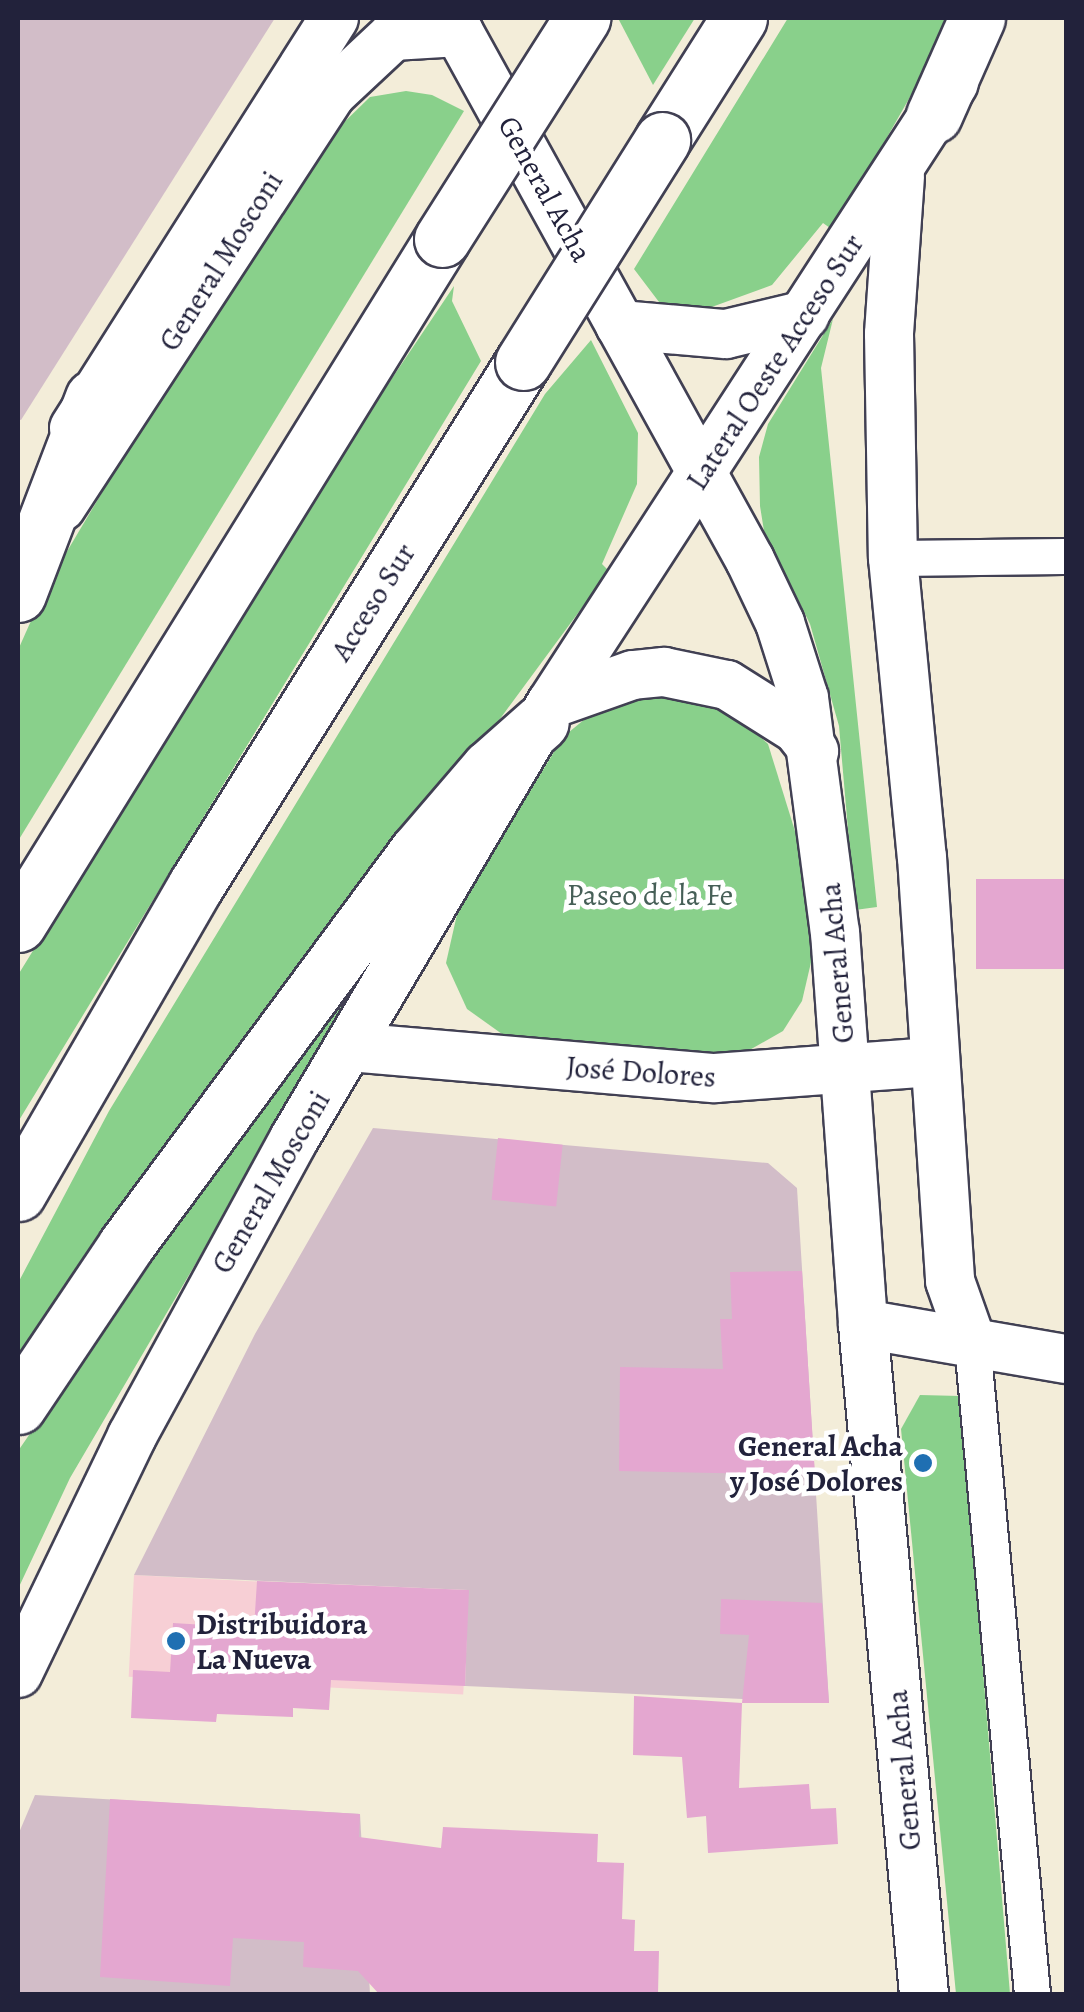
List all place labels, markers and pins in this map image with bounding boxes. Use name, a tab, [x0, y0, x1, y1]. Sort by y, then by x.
place label: General Acha y José Dolores	[730, 1428, 903, 1498]
marker: General Acha y José Dolores	[912, 1452, 934, 1474]
place label: Distribuidora La Nueva	[196, 1606, 367, 1676]
marker: Distribuidora La Nueva	[165, 1630, 187, 1652]

